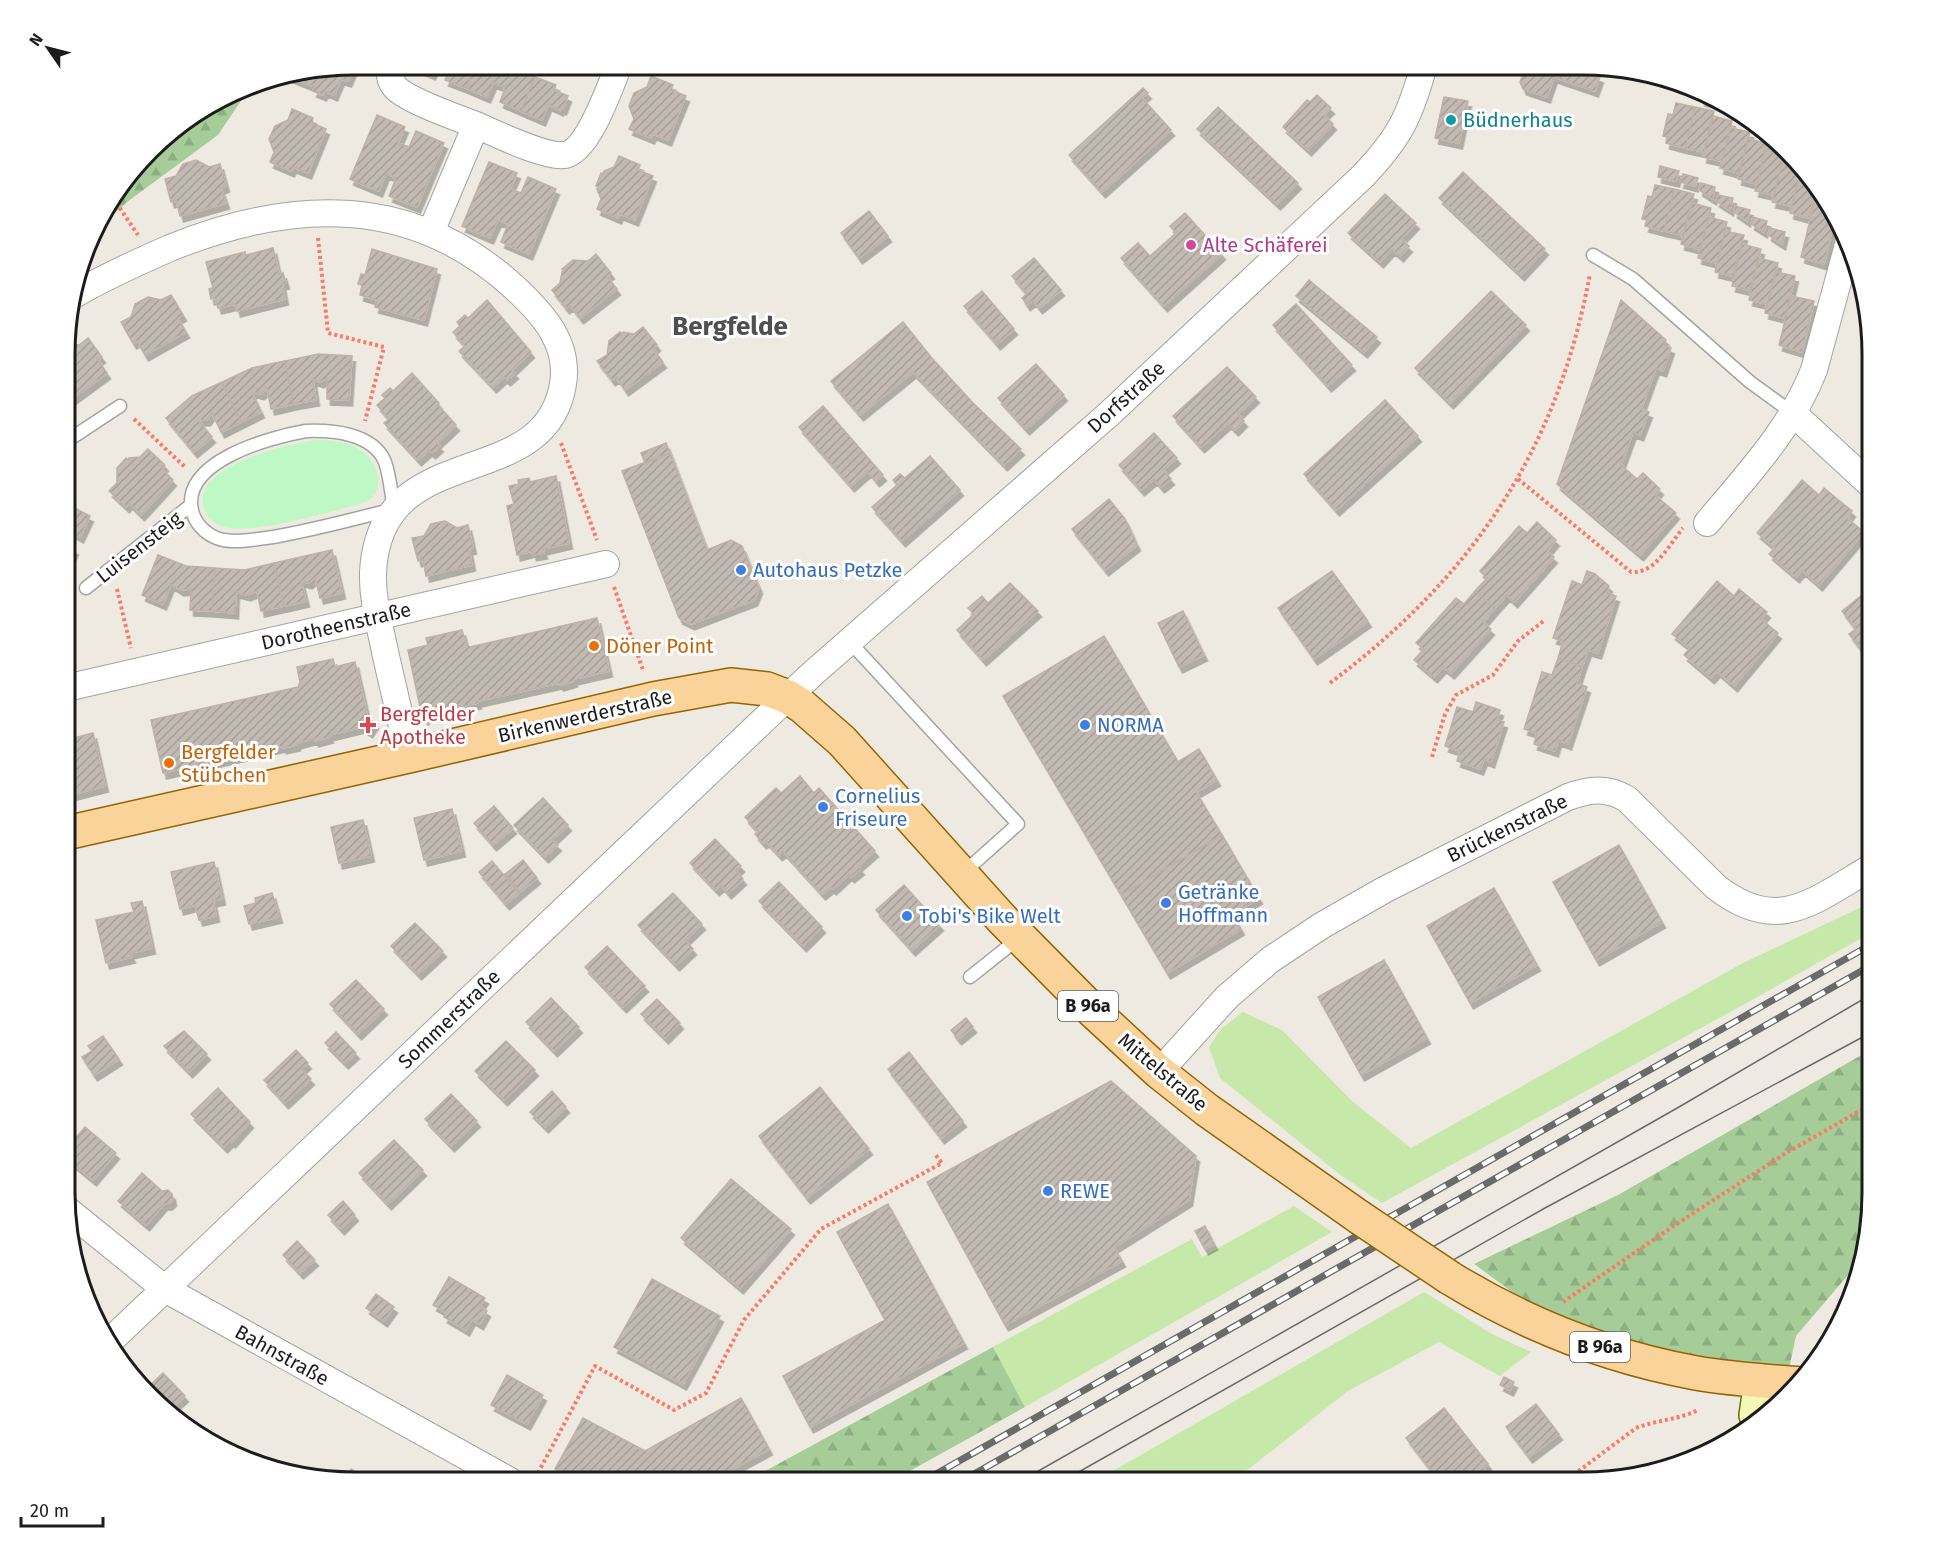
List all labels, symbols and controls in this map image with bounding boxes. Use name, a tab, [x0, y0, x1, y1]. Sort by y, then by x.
north arrow	[18, 18, 78, 78]
text: N	[25, 30, 47, 49]
place label: Büdnerhaus	[1463, 108, 1573, 132]
marker: Büdnerhaus	[1444, 113, 1458, 127]
place label: Alte Schäferei	[1203, 233, 1328, 257]
marker: Alte Schäferei	[1184, 238, 1198, 252]
district label: Bergfelde	[672, 311, 788, 342]
street label: Dorfstraße	[1082, 356, 1170, 438]
street label: Luisensteig	[91, 506, 187, 588]
place label: Autohaus Petzke	[753, 558, 902, 582]
marker: Autohaus Petzke	[734, 563, 748, 577]
street label: Dorotheenstraße	[259, 597, 413, 655]
place label: Döner Point	[606, 634, 714, 658]
marker: Döner Point	[587, 639, 601, 653]
street label: Birkenwerderstraße	[496, 684, 674, 748]
place label: Bergfelder Apotheke	[380, 702, 475, 749]
place label: NORMA	[1097, 713, 1164, 737]
marker: Bergfelder Apotheke	[361, 718, 375, 732]
marker: NORMA	[1078, 718, 1092, 732]
place label: Bergfelder Stübchen	[181, 740, 276, 787]
marker: Bergfelder Stübchen	[162, 756, 176, 770]
place label: Cornelius Friseure	[835, 784, 920, 831]
street label: Brückenstraße	[1443, 789, 1571, 867]
marker: Cornelius Friseure	[816, 800, 830, 814]
place label: Getränke Hoffmann	[1178, 880, 1268, 927]
marker: Getränke Hoffmann	[1159, 896, 1173, 910]
place label: Tobi's Bike Welt	[919, 904, 1061, 928]
marker: Tobi's Bike Welt	[900, 909, 914, 923]
street label: Sommerstraße	[393, 964, 505, 1074]
road number: B 96a	[1058, 991, 1118, 1021]
street label: Mittelstraße	[1113, 1028, 1213, 1116]
place label: REWE	[1060, 1179, 1110, 1203]
marker: REWE	[1041, 1184, 1055, 1198]
street label: Bahnstraße	[231, 1319, 333, 1391]
road number: B 96a	[1570, 1332, 1630, 1362]
scale bar	[21, 1490, 104, 1528]
text: 20 m	[30, 1500, 69, 1522]

